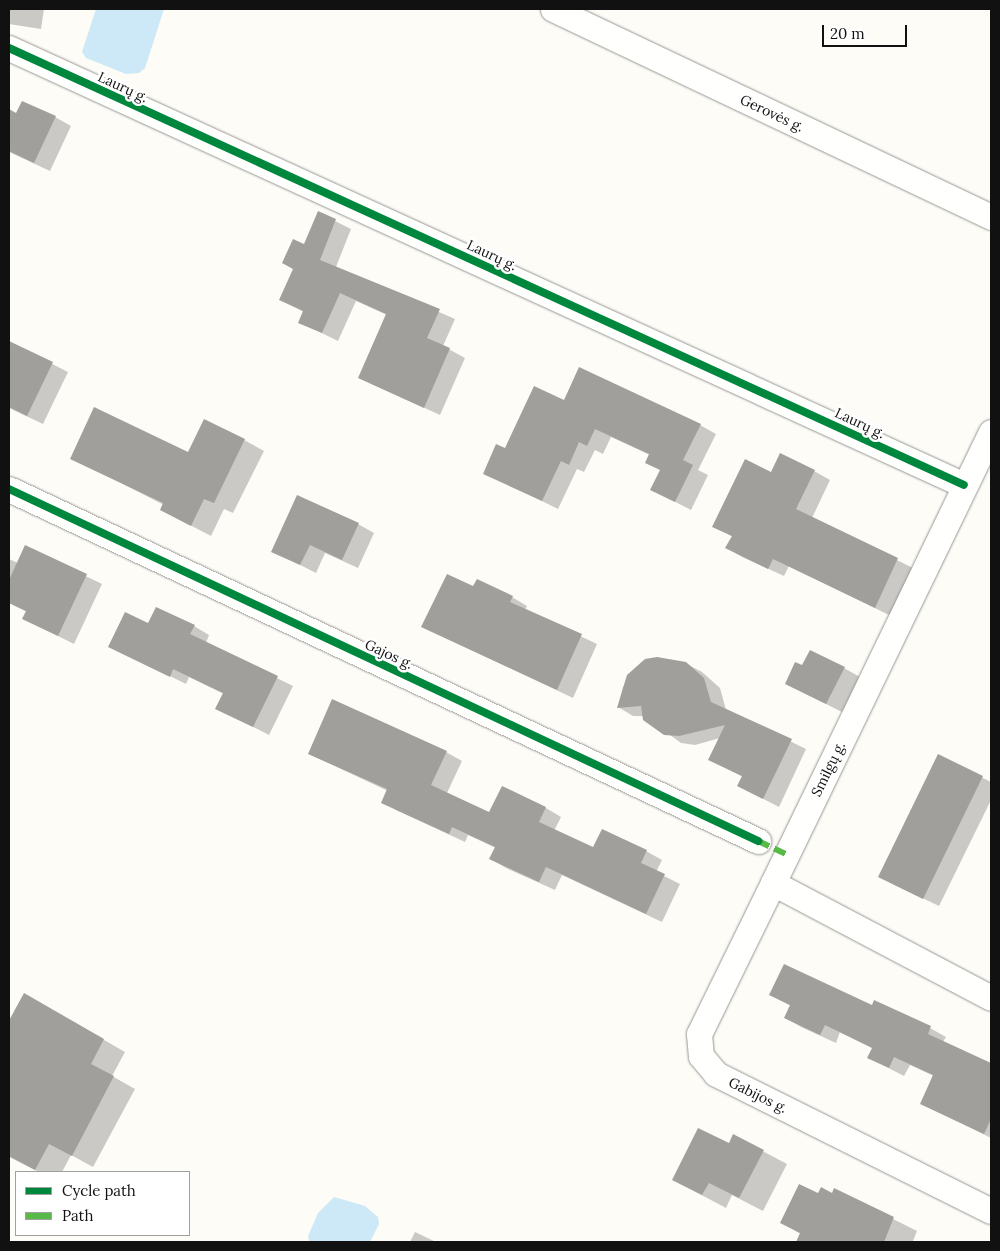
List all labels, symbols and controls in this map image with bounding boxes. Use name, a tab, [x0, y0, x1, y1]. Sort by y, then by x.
scale bar	[825, 15, 910, 47]
text: 20 m	[830, 24, 865, 43]
street label: Laurų g.	[95, 68, 151, 106]
street label: Gerovės g.	[738, 91, 806, 135]
street label: Laurų g.	[464, 236, 520, 274]
street label: Laurų g.	[832, 404, 888, 442]
street label: Gajos g.	[362, 636, 416, 672]
street label: Smilgų g.	[808, 739, 848, 799]
street label: Gabijos g.	[726, 1074, 790, 1116]
legend	[15, 1171, 190, 1236]
text: Cycle path	[62, 1181, 136, 1200]
text: Path	[62, 1206, 93, 1225]

